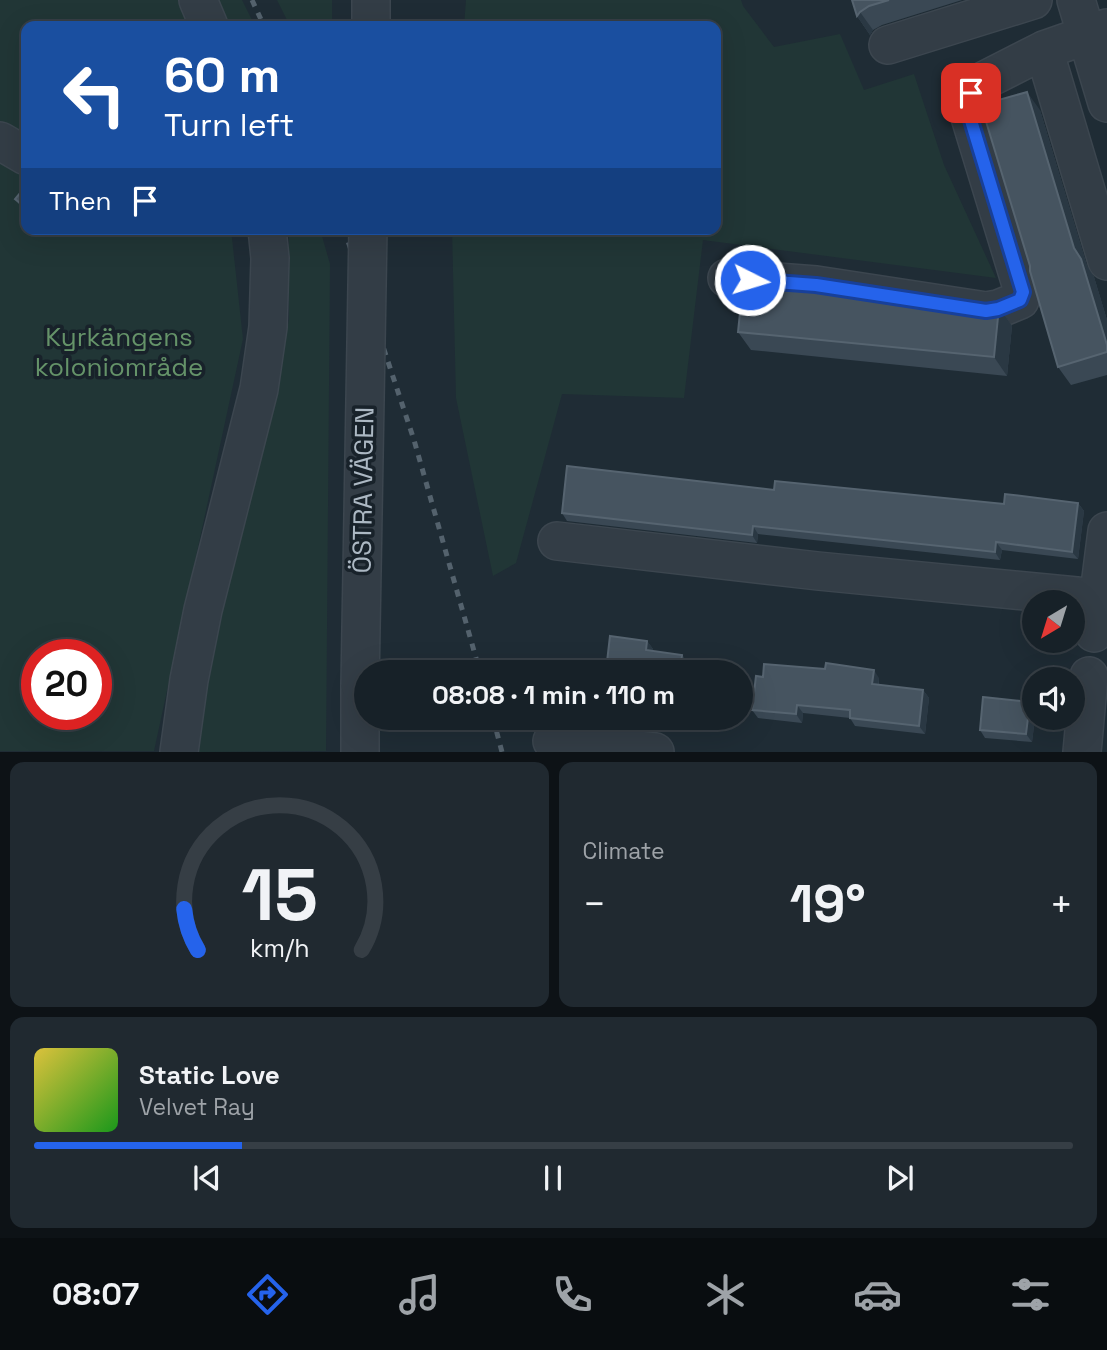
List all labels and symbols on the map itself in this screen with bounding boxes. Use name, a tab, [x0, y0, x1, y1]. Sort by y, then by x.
pin	[941, 63, 1001, 123]
position arrow	[713, 243, 787, 317]
park label: Kyrkängens koloniområde	[35, 320, 203, 384]
street label: ÖSTRA VÄGEN	[345, 406, 381, 574]
north arrow	[1022, 590, 1085, 653]
speed limit sign: 20	[21, 639, 112, 730]

